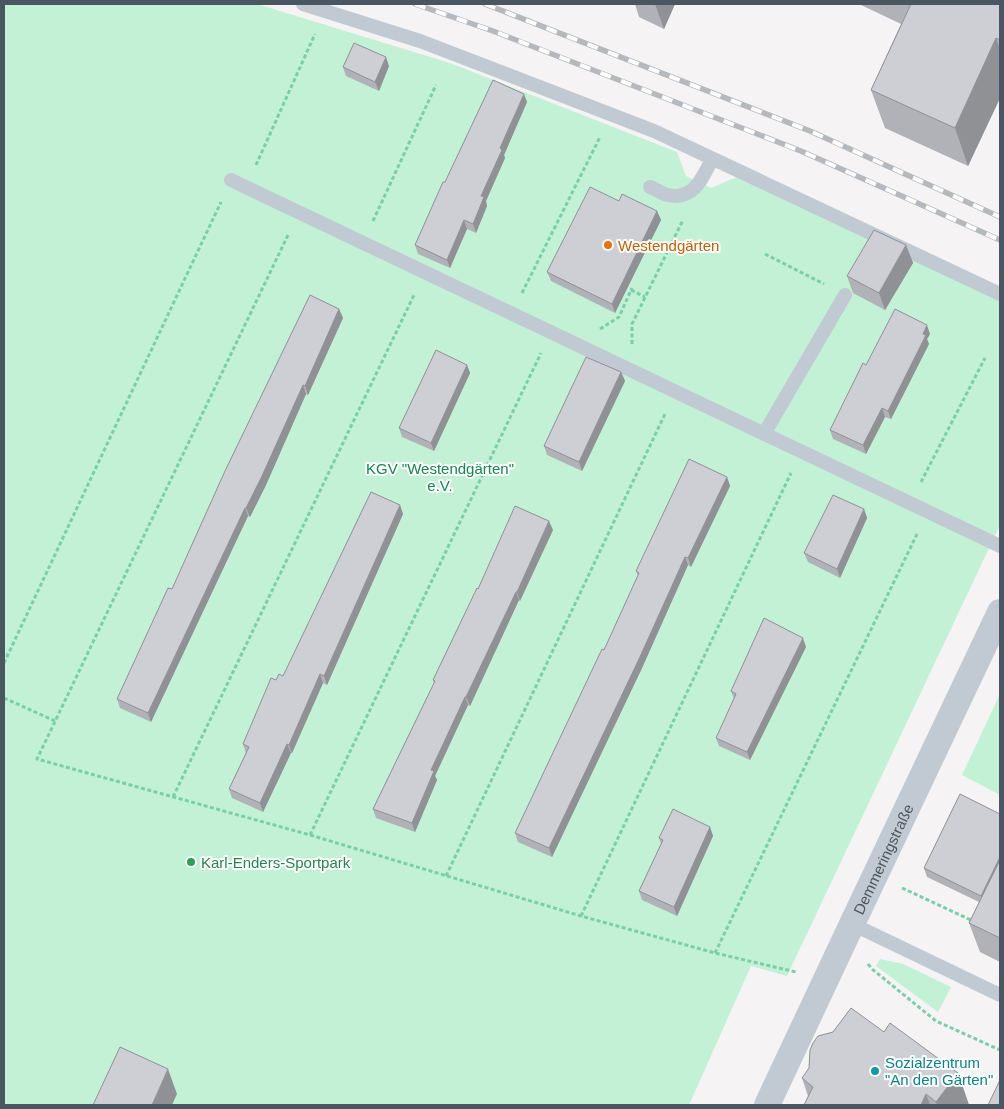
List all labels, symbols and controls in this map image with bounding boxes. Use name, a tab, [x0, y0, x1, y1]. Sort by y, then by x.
place label: Westendgärten	[618, 237, 719, 254]
marker: Westendgärten	[602, 239, 614, 251]
park label: KGV "Westendgärten" e.V.	[366, 460, 514, 494]
street label: Demmeringstraße	[849, 801, 916, 917]
place label: Karl-Enders-Sportpark	[201, 854, 351, 871]
marker: Karl-Enders-Sportpark	[185, 856, 197, 868]
place label: Sozialzentrum "An den Gärten"	[885, 1054, 993, 1088]
marker: Sozialzentrum "An den Gärten"	[869, 1065, 881, 1077]

